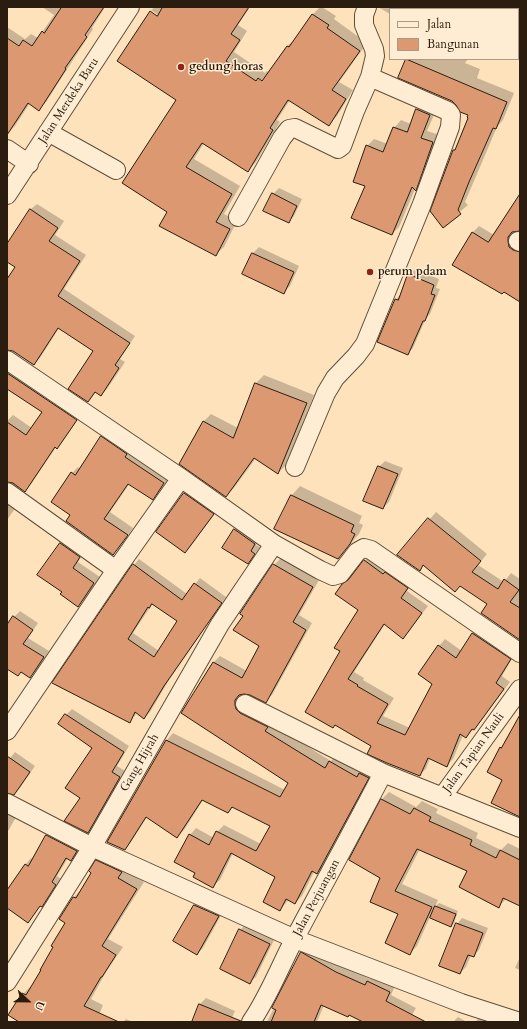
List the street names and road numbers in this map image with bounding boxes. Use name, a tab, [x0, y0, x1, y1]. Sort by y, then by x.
street label: Jalan Merdeka Baru	[36, 55, 102, 147]
street label: Jalan Tapian Nauli	[440, 710, 508, 796]
street label: Gang Hijrah	[118, 732, 162, 794]
street label: Jalan Perjuangan	[291, 857, 343, 939]

